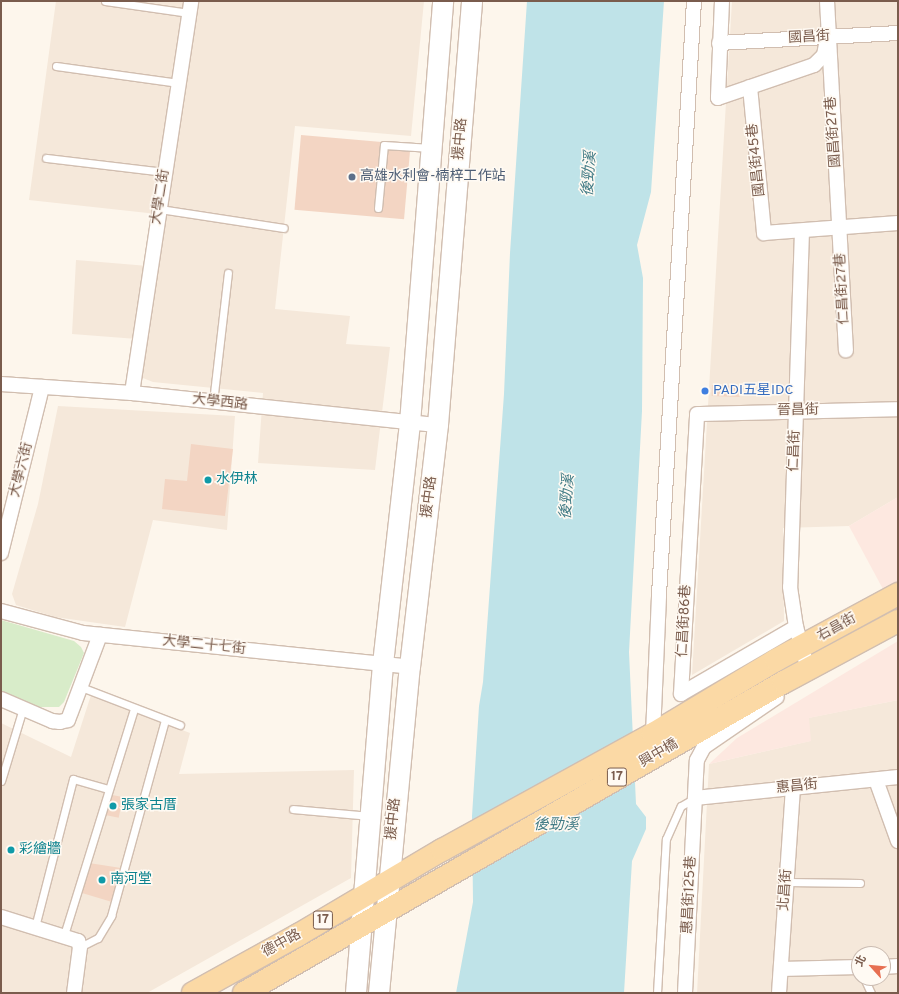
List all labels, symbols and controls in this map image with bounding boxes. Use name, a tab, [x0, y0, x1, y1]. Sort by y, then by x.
street label: 國昌街	[788, 29, 830, 47]
street label: 國昌街27巷	[823, 96, 845, 168]
street label: 援中路	[451, 117, 471, 161]
street label: 國昌街45巷	[745, 123, 769, 197]
water label: 後勁溪	[579, 151, 601, 197]
street label: 大學二街	[148, 168, 174, 226]
place label: 高雄水利會-楠梓工作站	[360, 169, 506, 185]
marker: 高雄水利會-楠梓工作站	[347, 172, 357, 182]
street label: 仁昌街27巷	[833, 253, 853, 325]
place label: PADI五星IDC	[713, 383, 794, 399]
marker: PADI五星IDC	[700, 386, 710, 396]
street label: 大學西路	[191, 392, 249, 414]
street label: 晉昌街	[777, 402, 819, 420]
street label: 仁昌街	[786, 430, 804, 472]
street label: 大學六街	[7, 441, 37, 499]
place label: 水伊林	[216, 472, 258, 488]
water label: 後勁溪	[557, 474, 579, 520]
marker: 水伊林	[203, 475, 213, 485]
street label: 援中路	[419, 475, 441, 519]
street label: 仁昌街86巷	[675, 584, 695, 658]
street label: 右昌街	[815, 610, 859, 646]
street label: 大學二十七街	[161, 633, 247, 659]
street label: 興中橋	[637, 736, 681, 772]
road number: 17	[606, 766, 628, 788]
street label: 惠昌街	[775, 776, 819, 798]
street label: 援中路	[383, 797, 405, 841]
place label: 張家古厝	[121, 798, 177, 814]
marker: 張家古厝	[108, 801, 118, 811]
water label: 後勁溪	[534, 817, 578, 835]
place label: 彩繪牆	[19, 842, 61, 858]
marker: 彩繪牆	[6, 845, 16, 855]
street label: 惠昌街125巷	[680, 855, 700, 935]
street label: 北昌街	[776, 868, 796, 912]
place label: 南河堂	[110, 872, 152, 888]
marker: 南河堂	[97, 875, 107, 885]
road number: 17	[312, 909, 334, 931]
street label: 德中路	[260, 926, 304, 962]
north arrow	[851, 946, 891, 986]
text: 北	[852, 953, 870, 969]

